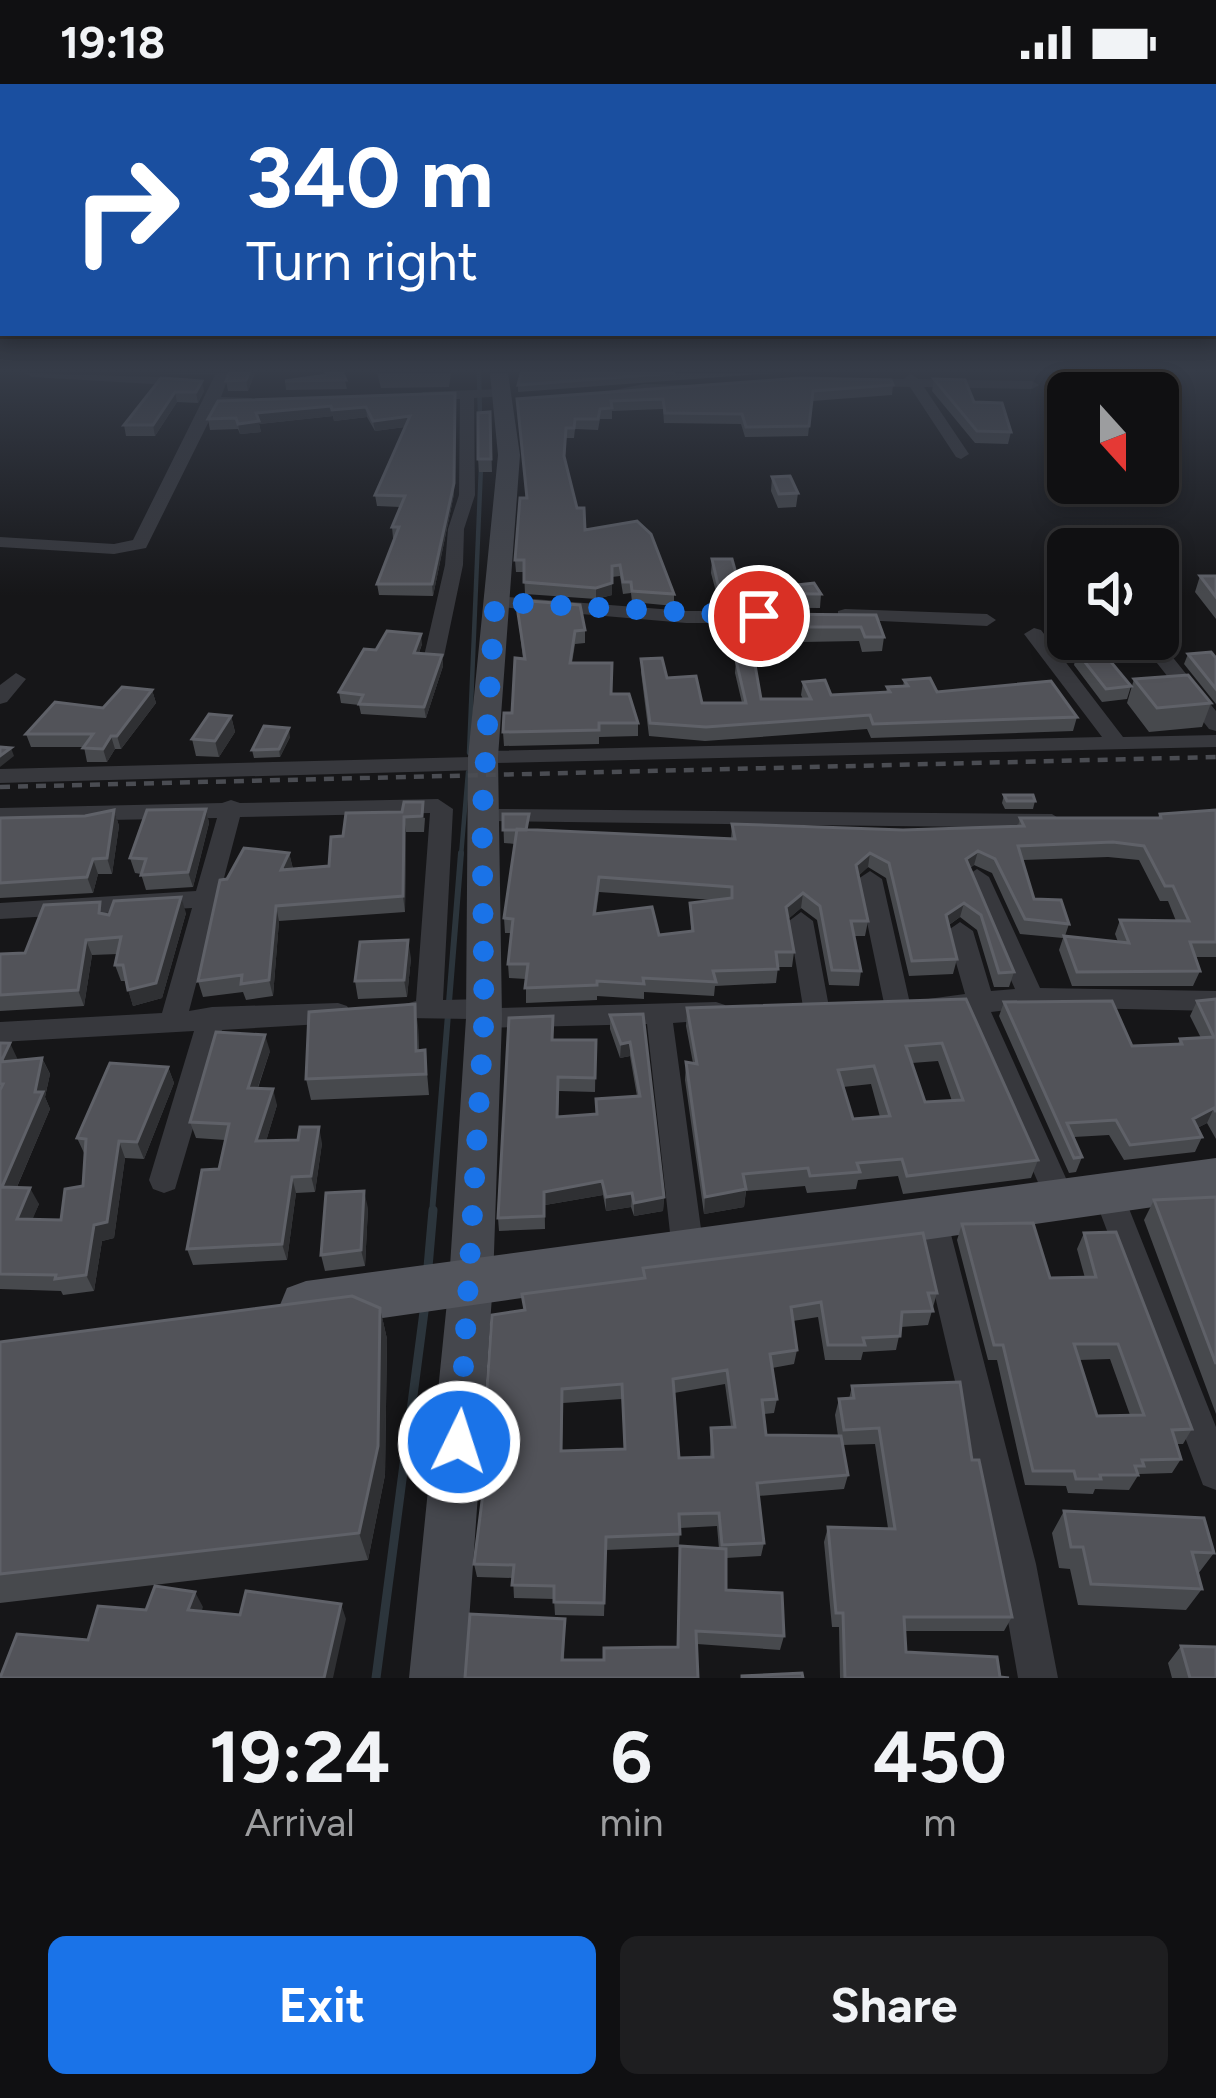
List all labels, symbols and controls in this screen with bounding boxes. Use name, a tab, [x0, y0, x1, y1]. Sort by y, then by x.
text: 19:18	[60, 15, 165, 69]
text: 340 m	[246, 127, 494, 228]
icon: right	[48, 132, 204, 288]
text: Turn right	[246, 229, 478, 294]
north arrow	[1047, 372, 1179, 504]
map controls	[1047, 372, 1179, 660]
button: sound	[1047, 528, 1179, 660]
pin	[708, 565, 810, 667]
icon: arrive	[726, 583, 792, 649]
position arrow	[396, 1379, 522, 1505]
text: 19:24	[209, 1714, 390, 1800]
text: 6	[611, 1714, 652, 1800]
text: 450	[873, 1714, 1007, 1800]
text: Arrival	[245, 1799, 355, 1846]
text: min	[600, 1799, 664, 1846]
text: m	[923, 1799, 956, 1846]
button: Exit	[48, 1936, 596, 2074]
button: Share	[620, 1936, 1168, 2074]

